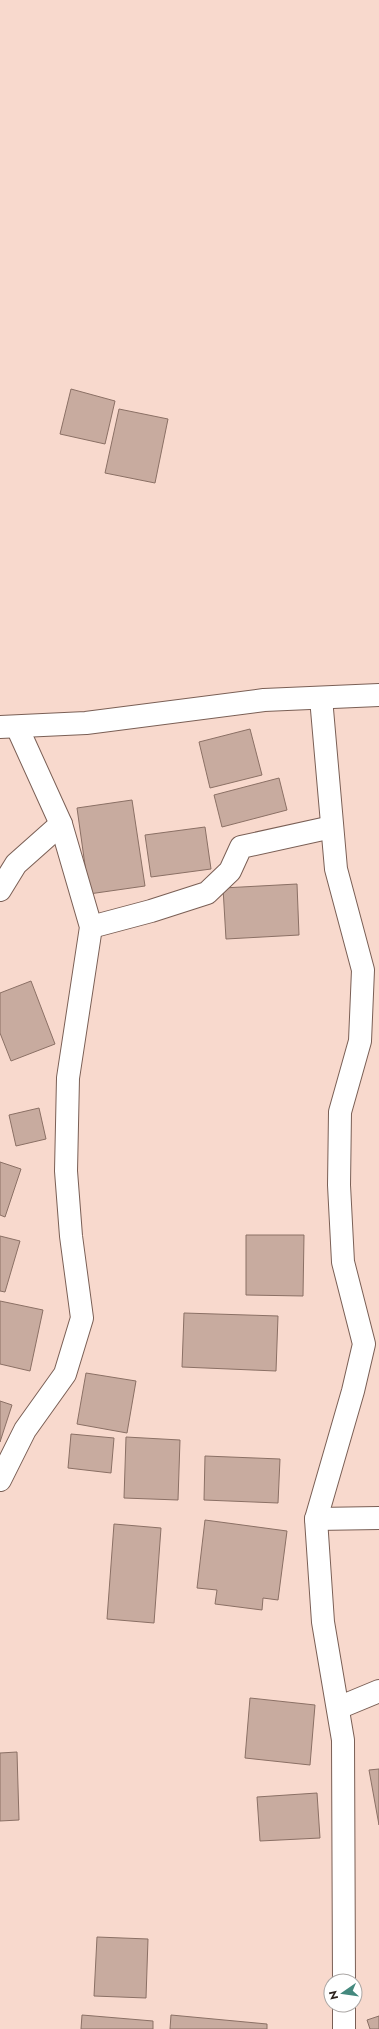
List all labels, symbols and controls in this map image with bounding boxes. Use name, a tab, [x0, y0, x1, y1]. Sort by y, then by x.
north arrow	[323, 1973, 363, 2013]
text: N	[324, 1989, 342, 2001]

